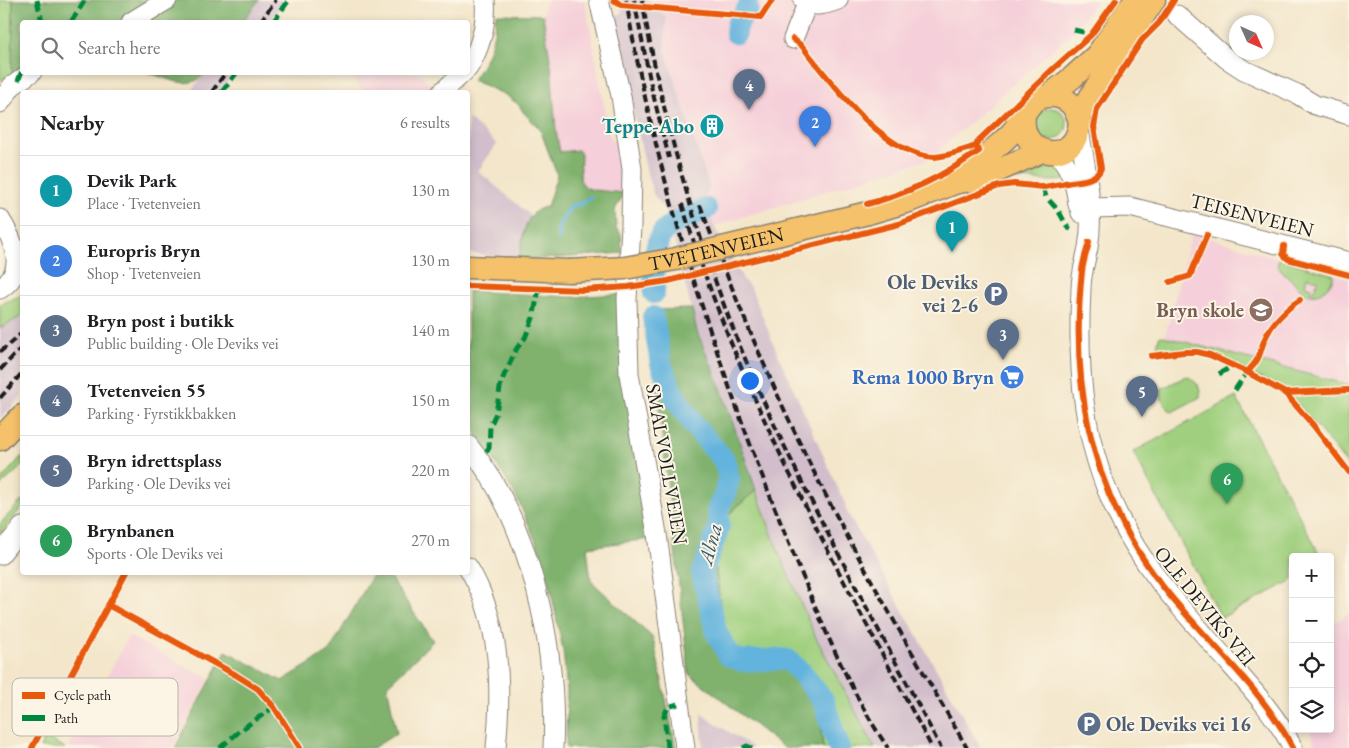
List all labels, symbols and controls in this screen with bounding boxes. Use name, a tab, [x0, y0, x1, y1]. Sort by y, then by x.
north arrow	[1229, 15, 1274, 60]
search box	[20, 20, 470, 75]
icon: search	[38, 34, 66, 62]
text: Search here	[78, 35, 160, 60]
pin: 4	[733, 69, 765, 110]
pin: 2	[799, 106, 831, 147]
text: Nearby	[40, 109, 104, 136]
text: 6 results	[400, 112, 450, 133]
place label: Teppe-Abo	[602, 113, 694, 139]
building icon: Teppe-Abo	[699, 113, 725, 139]
text: Devik Park	[87, 168, 177, 193]
text: 1	[52, 180, 60, 201]
text: 130 m	[411, 180, 450, 201]
street label: TEISENVEIEN	[1187, 187, 1317, 243]
text: Place · Tvetenveien	[87, 193, 201, 214]
pin: 1	[936, 211, 968, 252]
street label: TVETENVEIEN	[646, 221, 786, 277]
text: Europris Bryn	[87, 238, 201, 263]
text: 2	[52, 250, 60, 271]
text: 130 m	[411, 250, 450, 271]
text: Shop · Tvetenveien	[87, 263, 201, 284]
place label: Ole Deviks vei 2-6	[887, 269, 978, 318]
parking icon: Ole Deviks vei 2-6	[983, 281, 1009, 307]
place label: Bryn skole	[1156, 297, 1244, 323]
school or university icon: Bryn skole	[1248, 297, 1274, 323]
text: Bryn post i butikk	[87, 308, 234, 333]
pin: 3	[987, 319, 1019, 360]
text: 3	[52, 320, 60, 341]
text: 140 m	[411, 320, 450, 341]
text: Public building · Ole Deviks vei	[87, 333, 279, 354]
place label: Rema 1000 Bryn	[852, 364, 994, 390]
supermarket icon: Rema 1000 Bryn	[999, 364, 1025, 390]
your location	[737, 368, 763, 394]
pin: 5	[1126, 376, 1158, 417]
text: Tvetenveien 55	[87, 378, 206, 403]
street label: SMALVOLLVEIEN	[640, 382, 694, 547]
text: 4	[52, 390, 60, 411]
text: 150 m	[411, 390, 450, 411]
text: Parking · Fyrstikkbakken	[87, 403, 236, 424]
text: Bryn idrettsplass	[87, 448, 222, 473]
text: 5	[52, 460, 60, 481]
text: 220 m	[411, 460, 450, 481]
pin: 6	[1211, 463, 1243, 504]
text: Parking · Ole Deviks vei	[87, 473, 231, 494]
text: Brynbanen	[87, 518, 174, 543]
water label: Alna	[691, 520, 728, 569]
text: 6	[52, 530, 60, 551]
text: 270 m	[411, 530, 450, 551]
street label: OLE DEVIKS VEI	[1149, 541, 1262, 672]
text: Sports · Ole Deviks vei	[87, 543, 223, 564]
map controls	[1289, 553, 1334, 733]
button: +	[1289, 553, 1334, 598]
button: −	[1289, 598, 1334, 643]
button: locate	[1289, 643, 1334, 688]
legend	[12, 678, 178, 736]
text: Cycle path	[54, 686, 111, 704]
button: layers	[1289, 688, 1334, 733]
text: Path	[54, 709, 78, 727]
parking icon: Ole Deviks vei 16	[1076, 711, 1102, 737]
place label: Ole Deviks vei 16	[1106, 711, 1251, 737]

